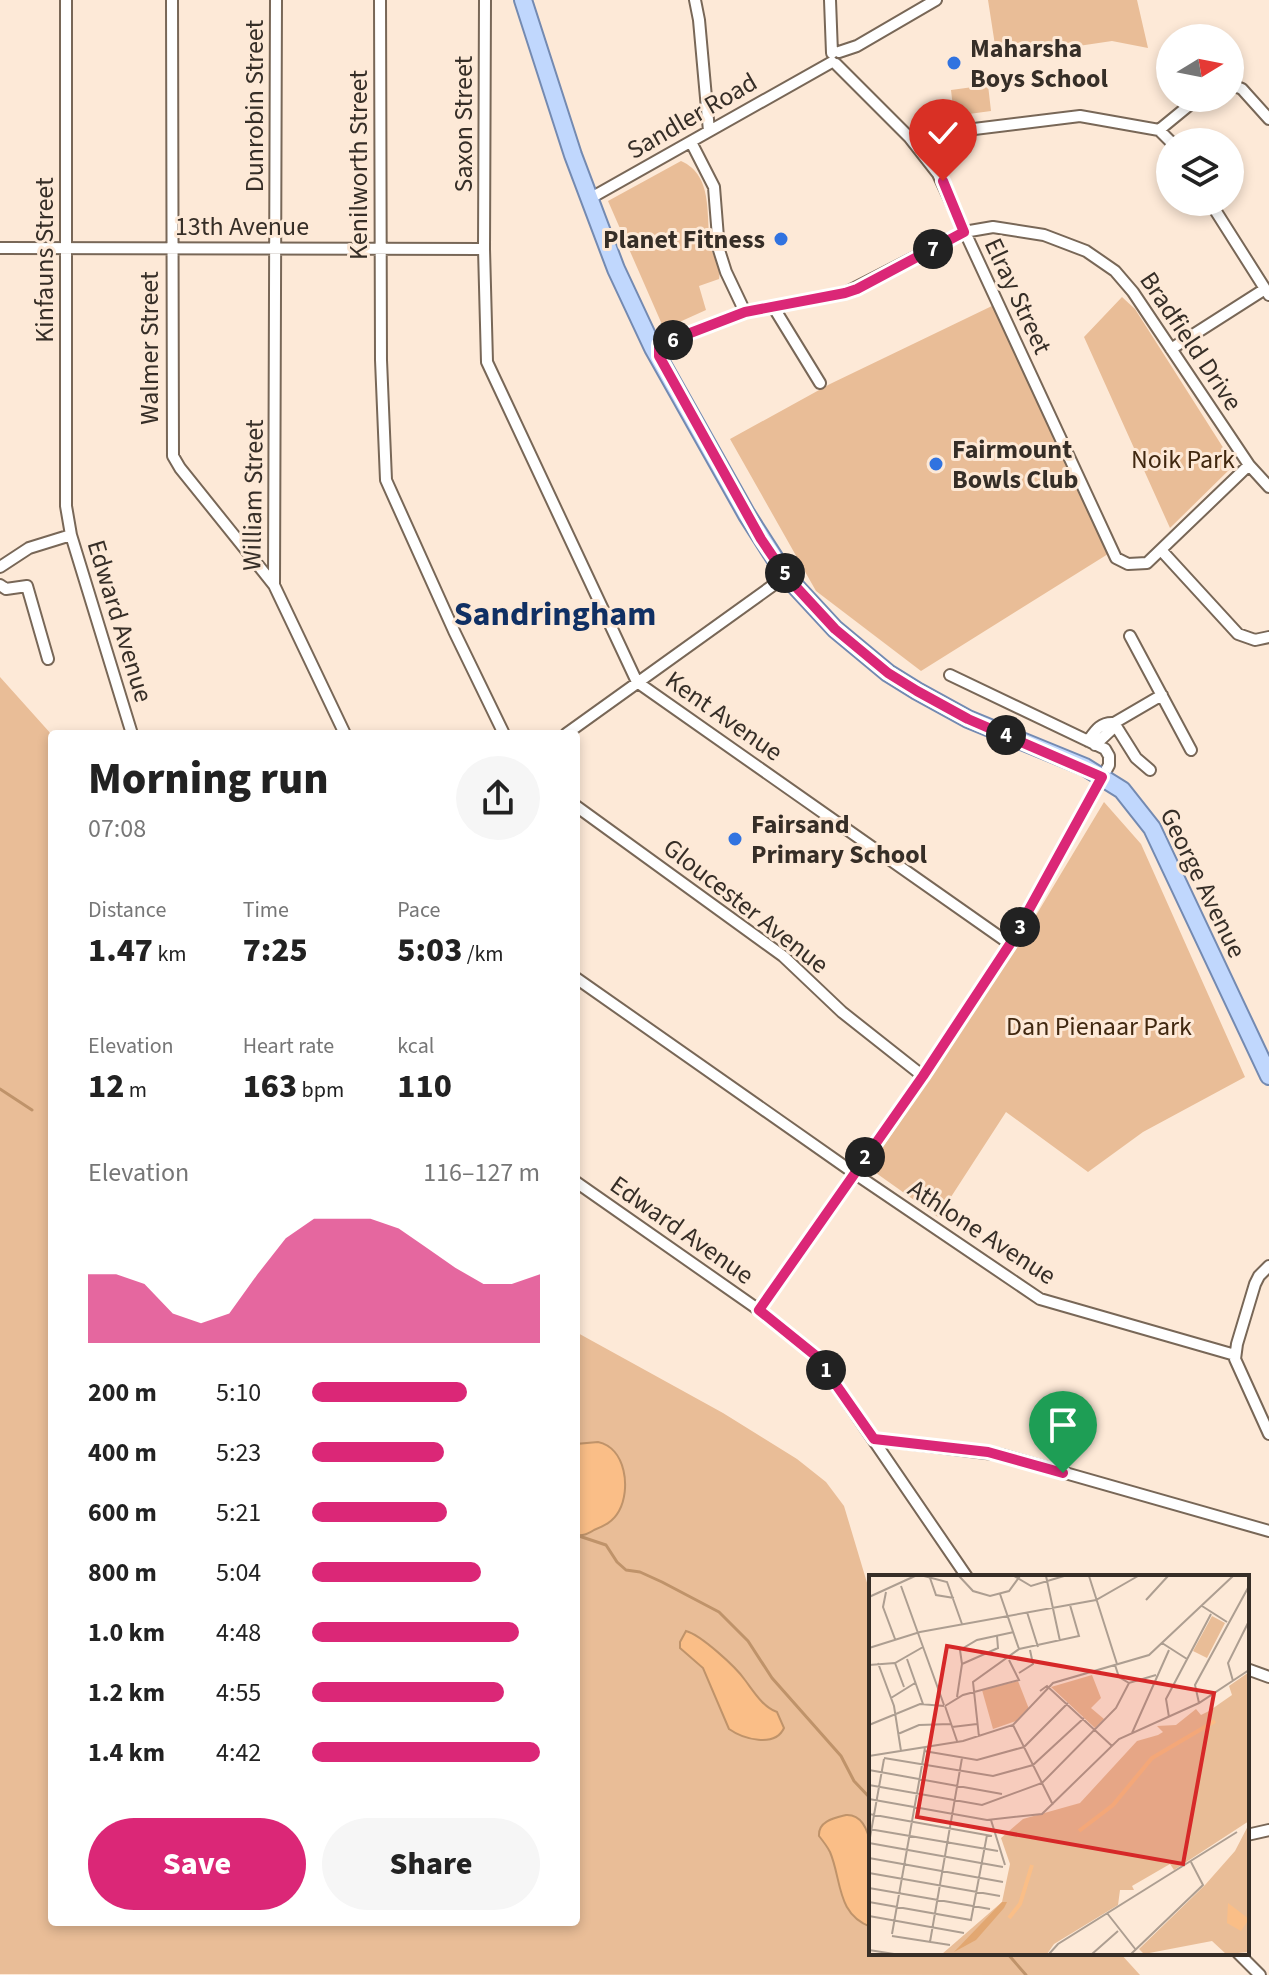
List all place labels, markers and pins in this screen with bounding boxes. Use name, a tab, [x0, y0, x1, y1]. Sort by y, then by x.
place label: Maharsha Boys School	[970, 30, 1109, 97]
marker: Maharsha Boys School	[945, 54, 963, 72]
pin	[909, 99, 977, 181]
place label: Planet Fitness	[603, 221, 765, 258]
pin: 7	[913, 229, 953, 269]
marker: Planet Fitness	[772, 230, 790, 248]
pin: 6	[653, 320, 693, 360]
place label: Fairmount Bowls Club	[952, 431, 1079, 498]
marker: Fairmount Bowls Club	[927, 455, 945, 473]
pin: 5	[765, 553, 805, 593]
pin: 4	[986, 715, 1026, 755]
place label: Fairsand Primary School	[751, 806, 928, 873]
marker: Fairsand Primary School	[726, 830, 744, 848]
pin: 3	[1000, 907, 1040, 947]
pin: 2	[845, 1137, 885, 1177]
pin: 1	[806, 1350, 846, 1390]
pin	[1029, 1391, 1097, 1473]

